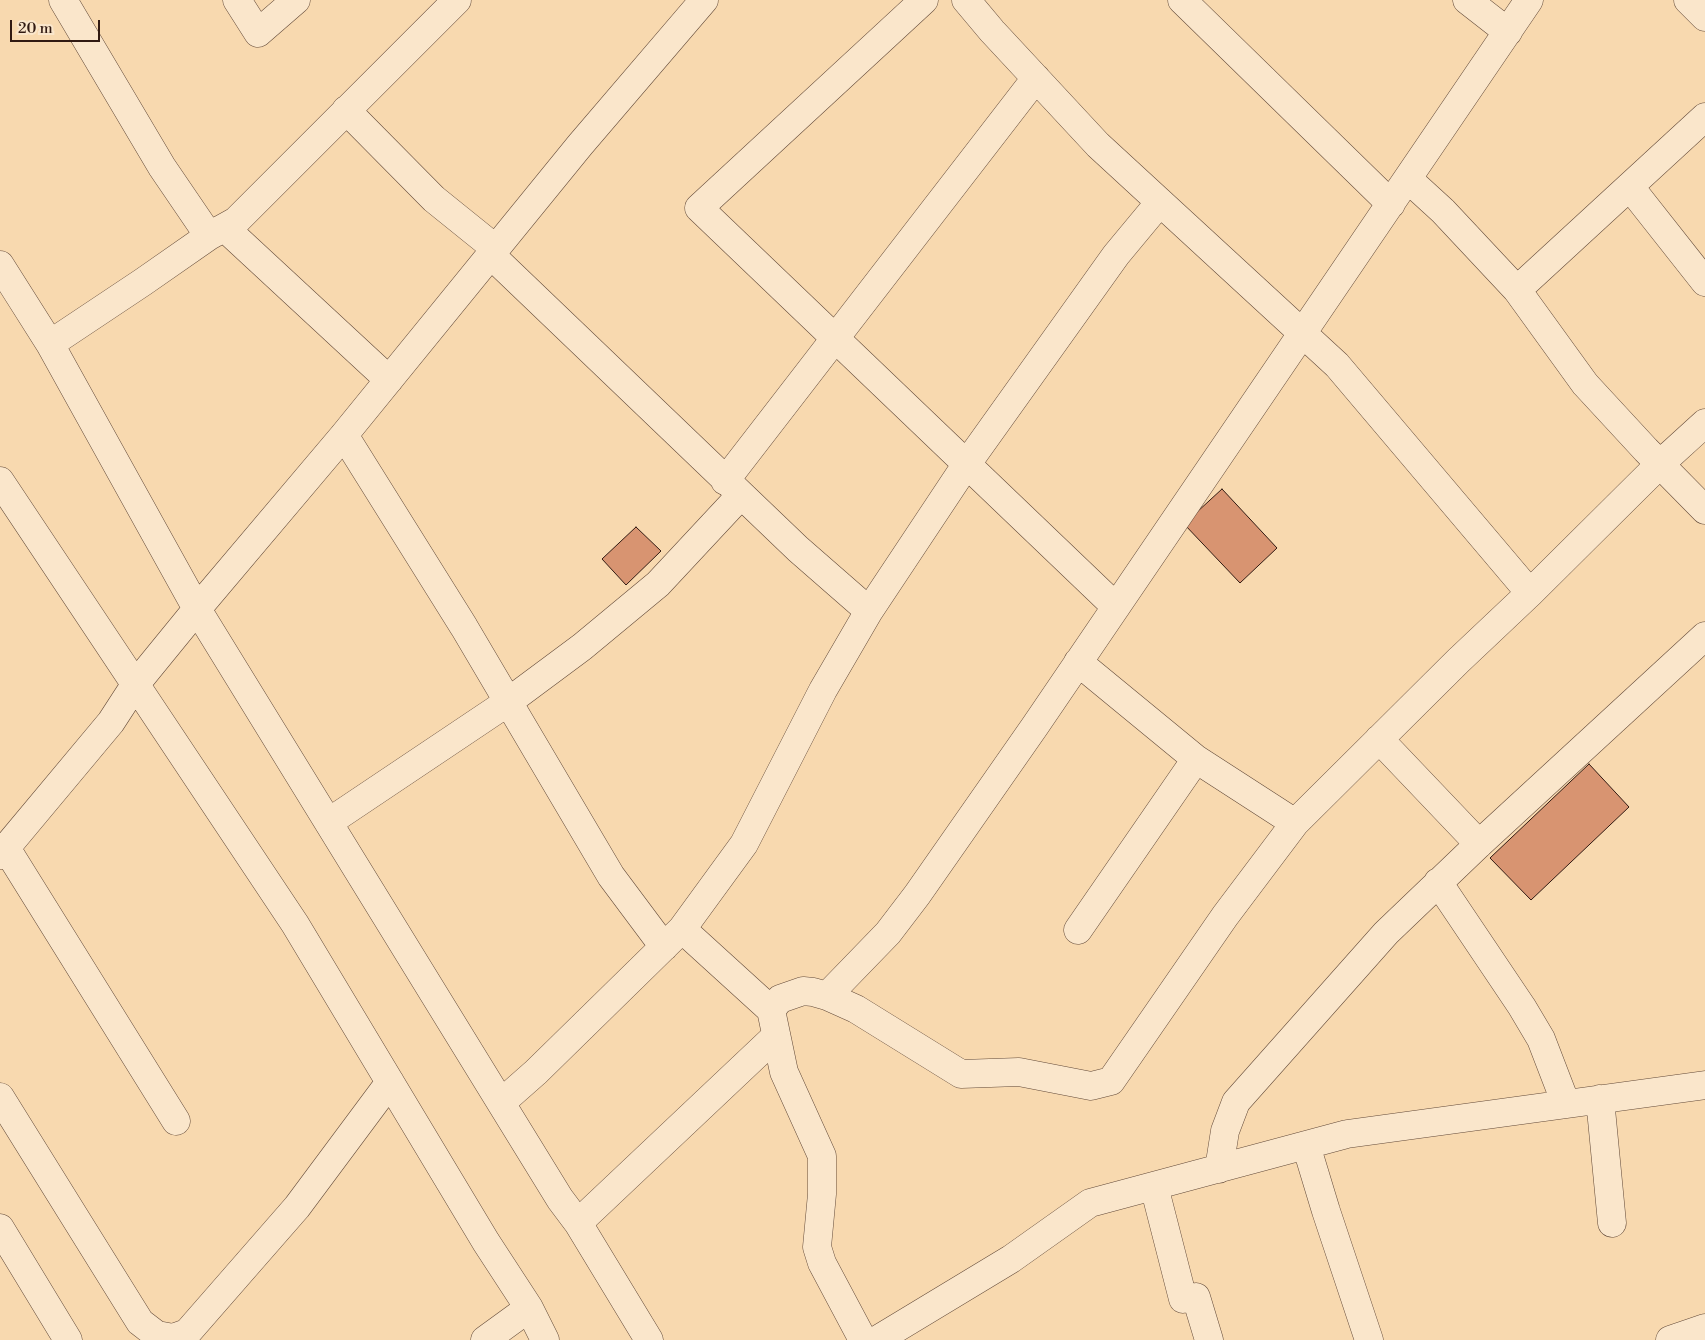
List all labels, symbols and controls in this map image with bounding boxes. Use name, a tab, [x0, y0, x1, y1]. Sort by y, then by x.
scale bar	[12, 10, 102, 42]
text: 20 m	[18, 19, 53, 38]

